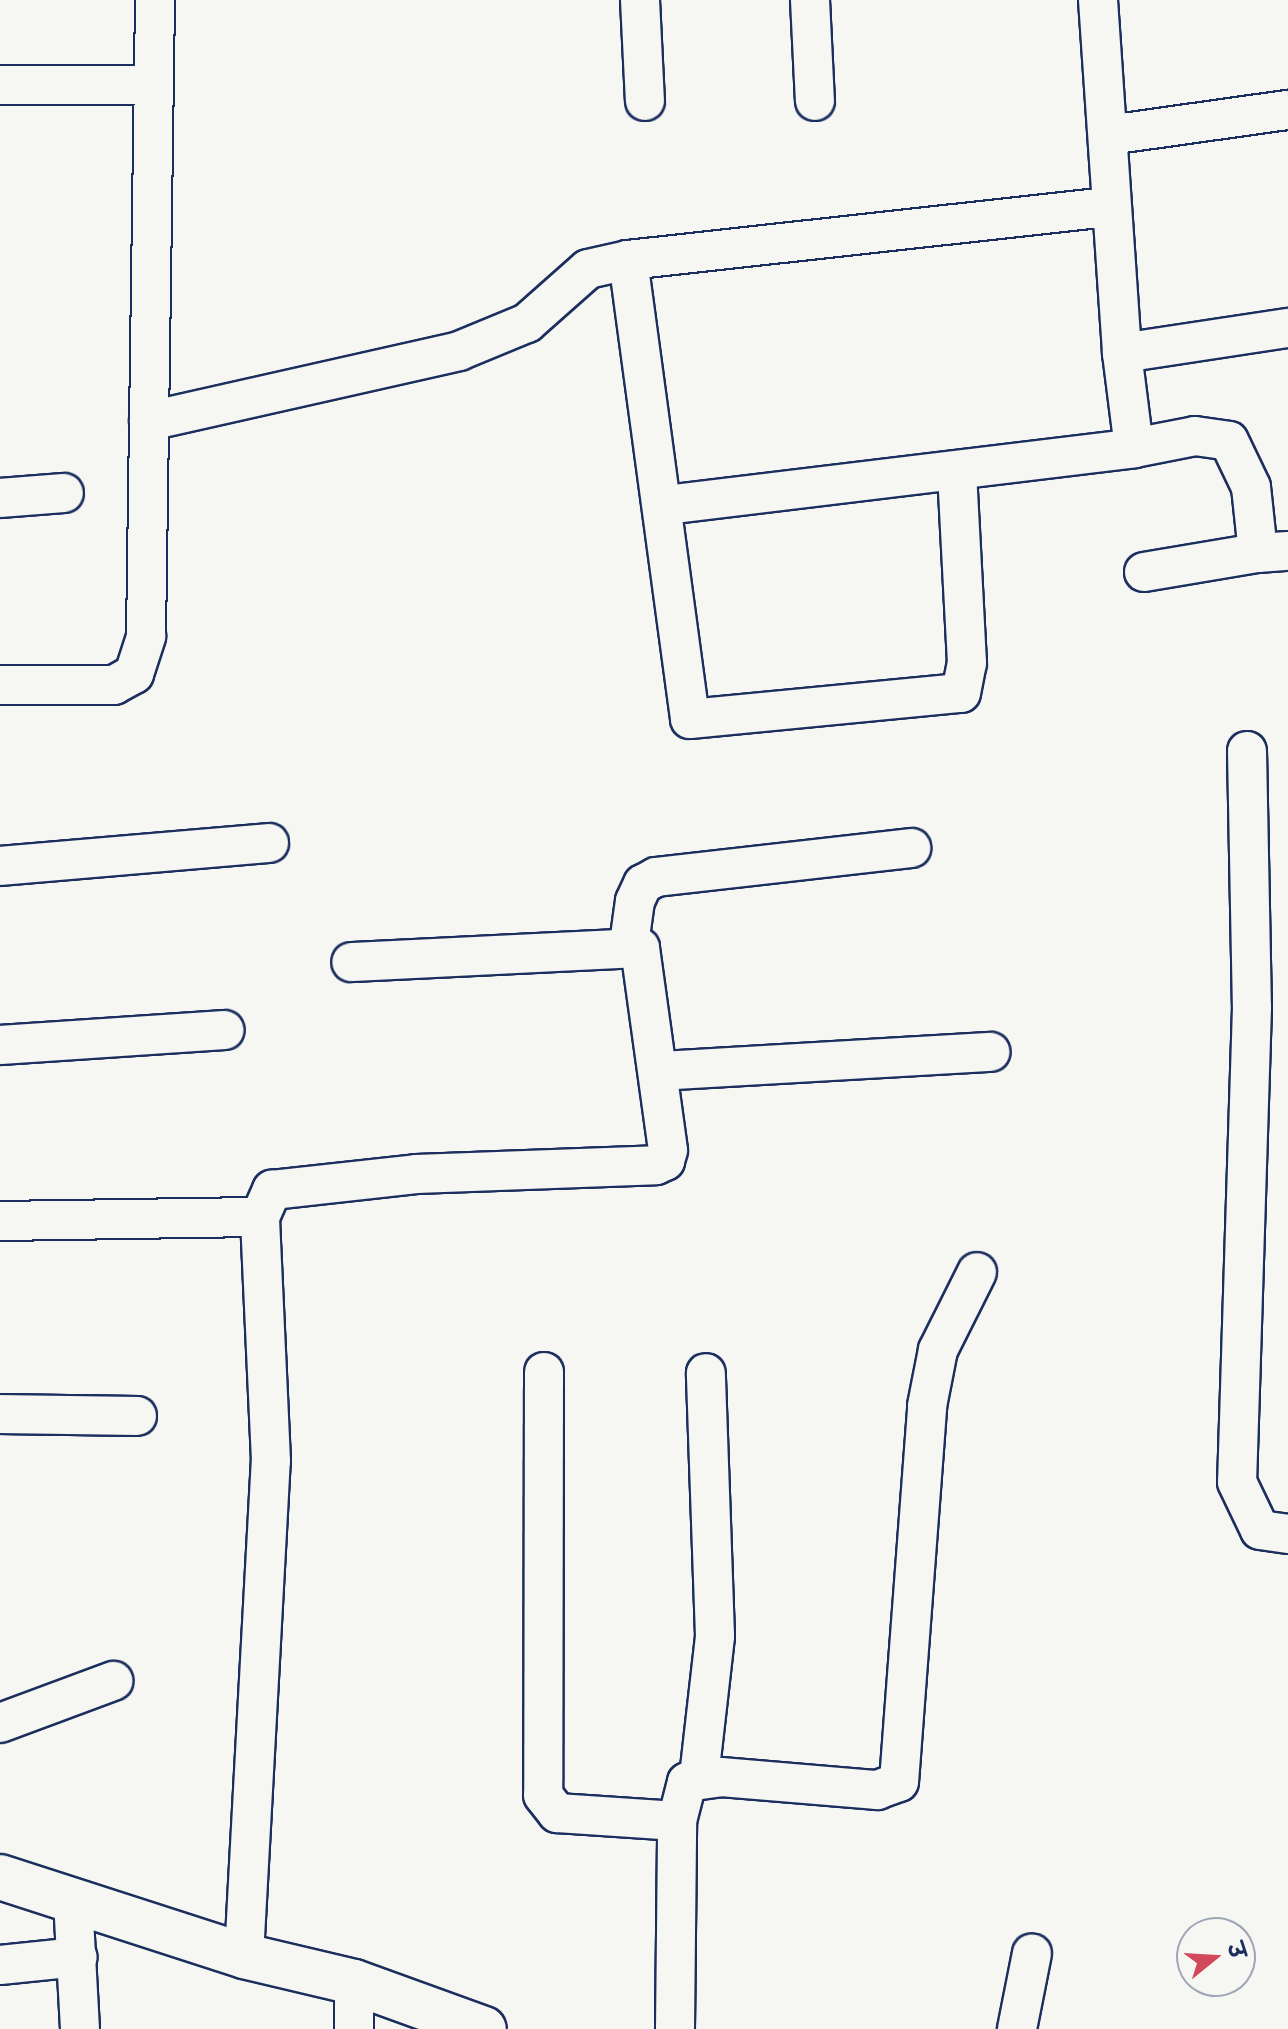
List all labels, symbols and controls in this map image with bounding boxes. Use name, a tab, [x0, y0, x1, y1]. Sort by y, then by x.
north arrow	[1176, 1917, 1256, 1997]
text: उ	[1220, 1939, 1253, 1962]

